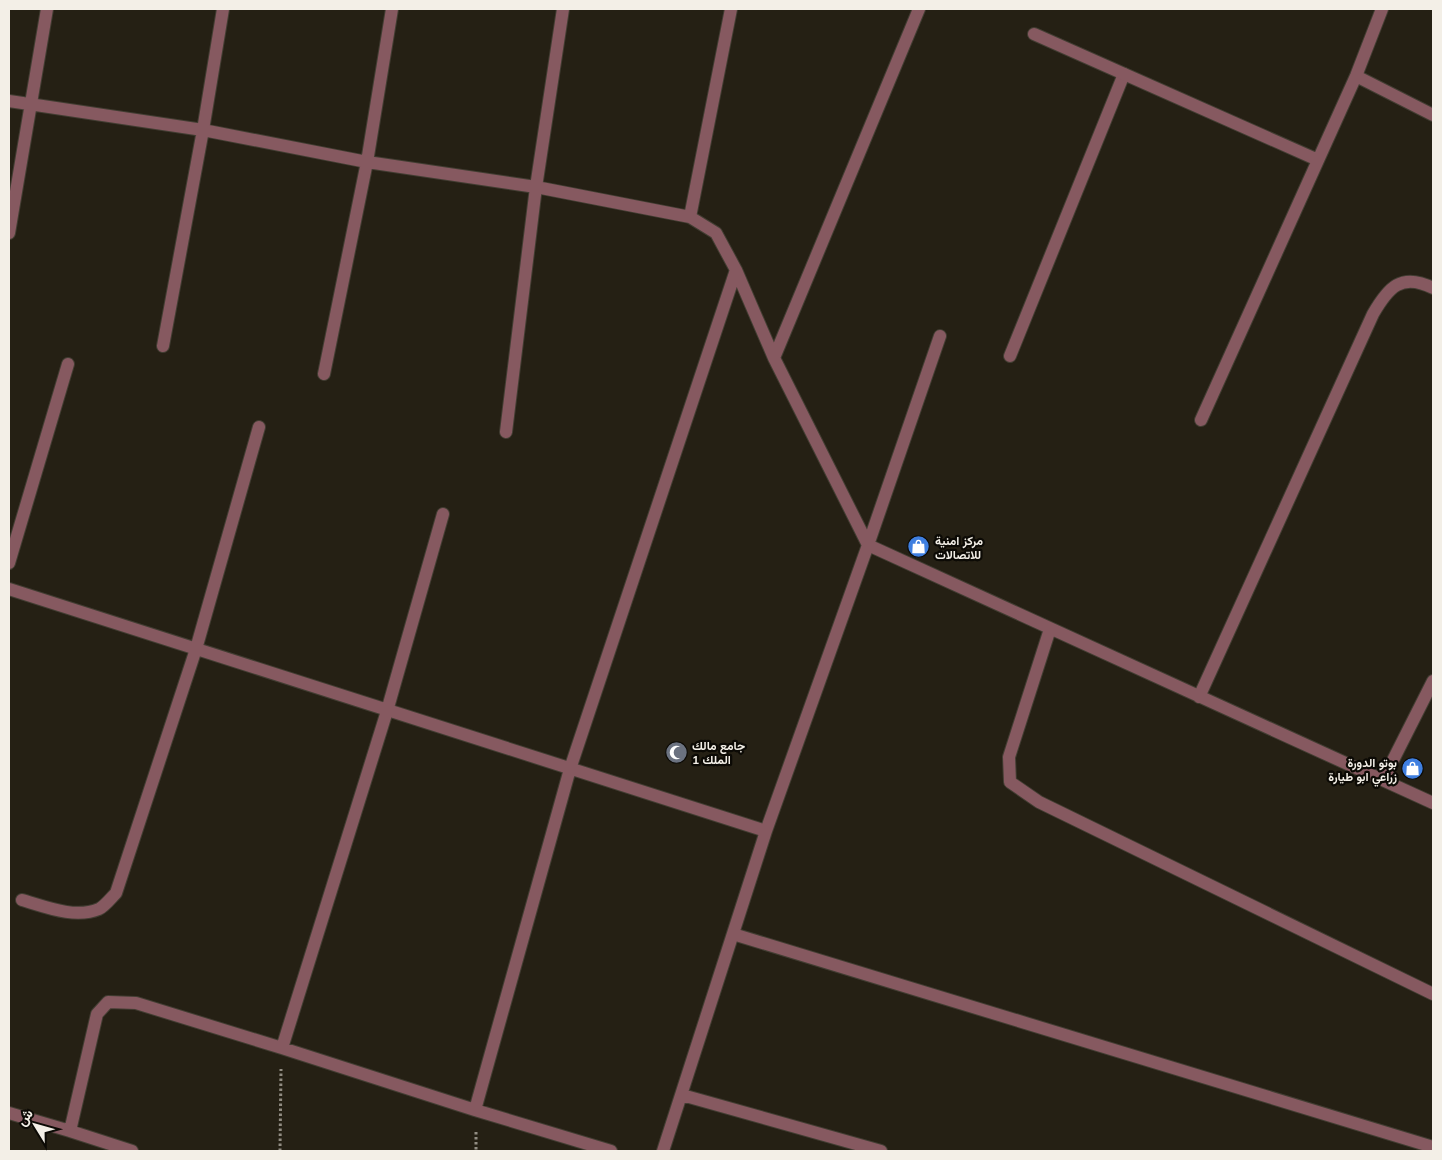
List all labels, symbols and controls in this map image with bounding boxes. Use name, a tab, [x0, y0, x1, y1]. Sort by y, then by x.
place label: مركز امنية للاتصالات	[935, 533, 984, 562]
shop icon: مركز امنية للاتصالات	[907, 535, 931, 559]
place label: جامع مالك الملك 1	[692, 738, 745, 767]
mosque icon: جامع مالك الملك 1	[664, 740, 688, 764]
place label: بوتو الدورة زراعي ابو طيارة	[1328, 755, 1397, 787]
shop icon: بوتو الدورة زراعي ابو طيارة	[1401, 757, 1425, 781]
north arrow	[10, 1100, 60, 1150]
text: ش	[12, 1105, 37, 1129]

